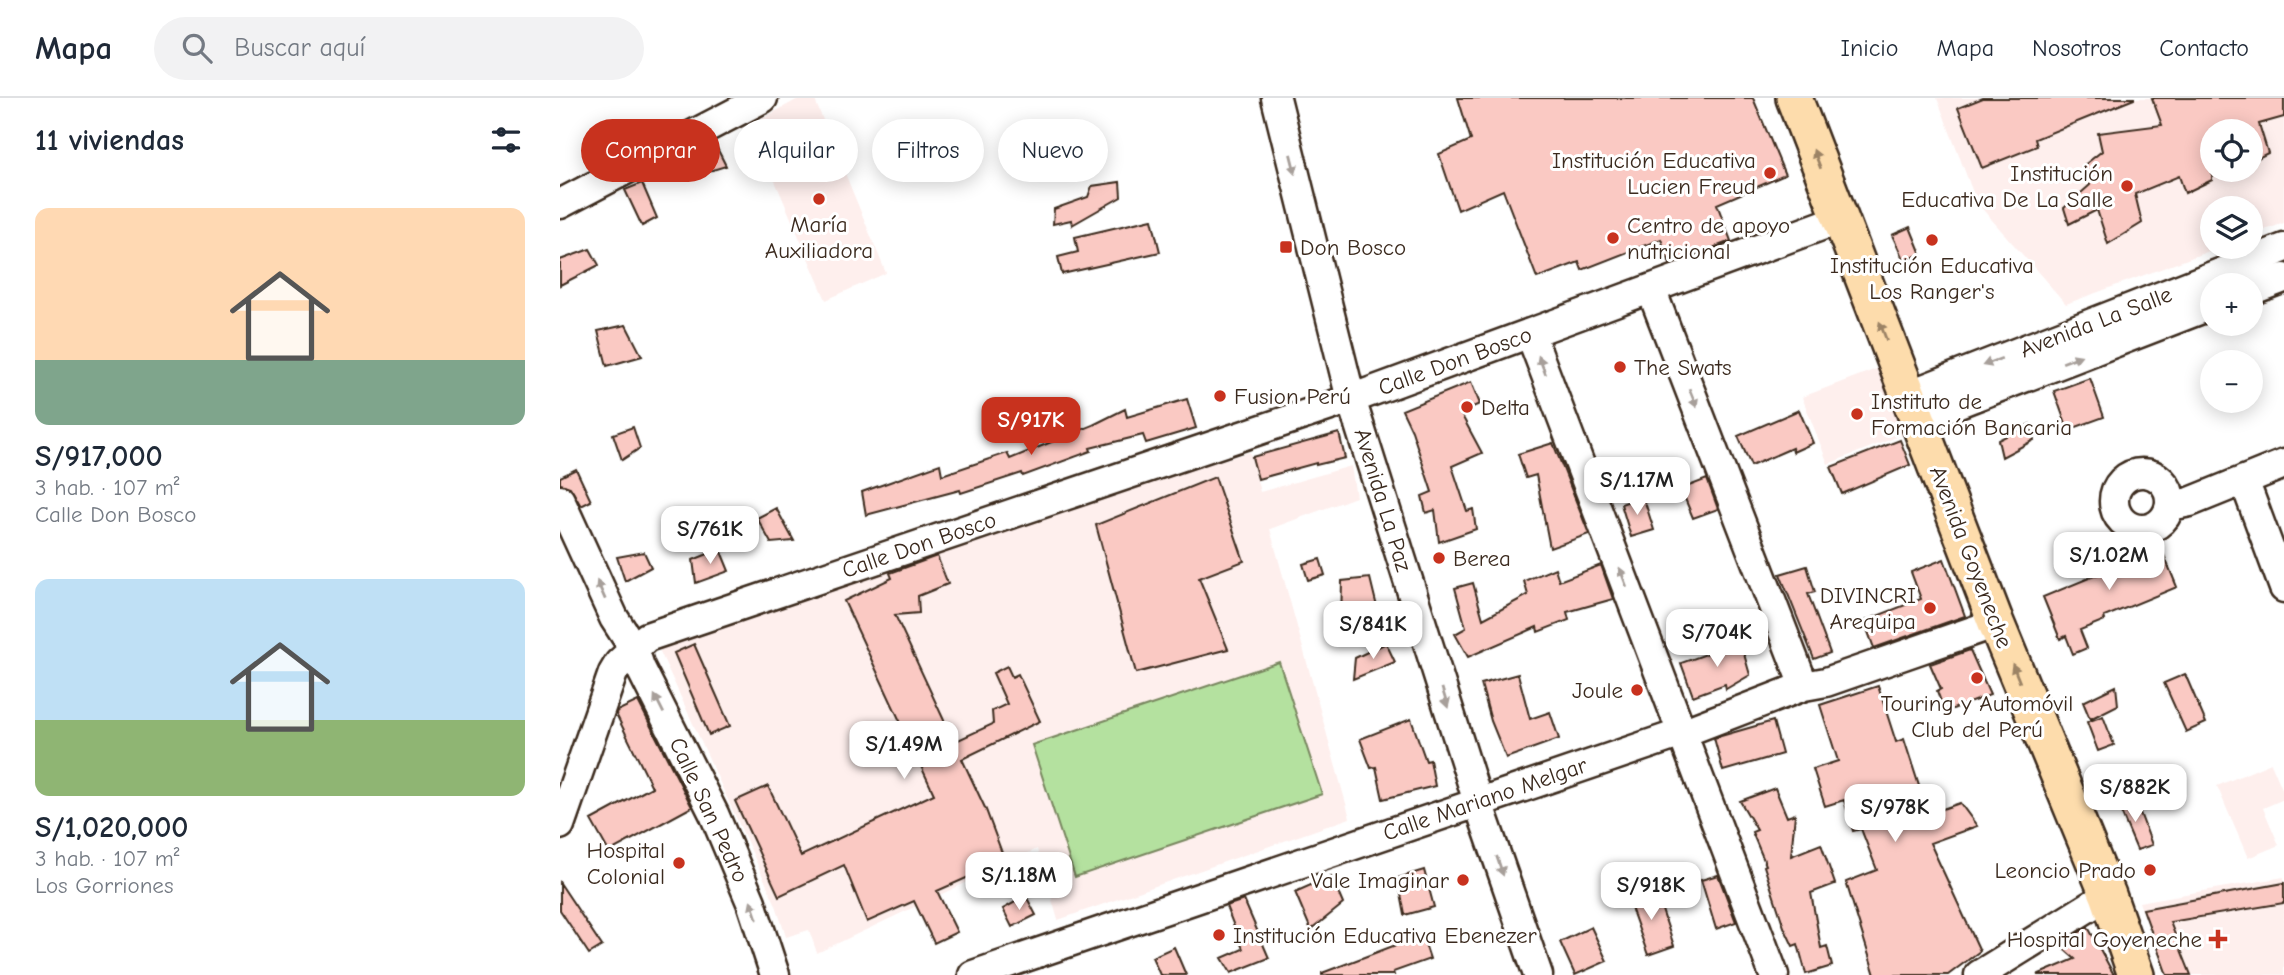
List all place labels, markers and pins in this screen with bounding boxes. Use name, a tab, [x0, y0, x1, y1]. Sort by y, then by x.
place label: Institución Educativa Lucien Freud	[1552, 147, 1756, 200]
place label: Institución Educativa De La Salle	[1901, 160, 2113, 213]
marker: Institución Educativa Lucien Freud	[1762, 165, 1778, 181]
marker: Institución Educativa De La Salle	[2119, 178, 2135, 194]
marker: María Auxiliadora	[811, 191, 827, 207]
place label: María Auxiliadora	[765, 211, 873, 264]
place label: Centro de apoyo nutricional	[1627, 212, 1790, 265]
marker: Centro de apoyo nutricional	[1605, 230, 1621, 246]
marker: Institución Educativa Los Ranger's	[1924, 232, 1940, 248]
place label: Don Bosco	[1300, 234, 1406, 261]
marker: Don Bosco	[1278, 239, 1294, 255]
place label: Institución Educativa Los Ranger's	[1830, 252, 2034, 305]
place label: The Swats	[1634, 354, 1732, 381]
marker: The Swats	[1612, 359, 1628, 375]
place label: Fusion Perú	[1234, 383, 1351, 410]
marker: Fusion Perú	[1212, 388, 1228, 404]
place label: Instituto de Formación Bancaria	[1871, 388, 2072, 441]
place label: Delta	[1481, 394, 1530, 421]
pin: S/917K	[974, 398, 1088, 457]
marker: Delta	[1459, 399, 1475, 415]
marker: Instituto de Formación Bancaria	[1849, 406, 1865, 422]
pin: S/1.17M	[1572, 458, 1702, 517]
pin: S/761K	[653, 506, 767, 566]
pin: S/1.02M	[2044, 532, 2174, 592]
place label: Berea	[1453, 545, 1511, 572]
marker: Berea	[1431, 550, 1447, 566]
place label: DIVINCRI Arequipa	[1820, 582, 1916, 635]
marker: DIVINCRI Arequipa	[1922, 600, 1938, 616]
pin: S/841K	[1316, 602, 1430, 661]
pin: S/704K	[1660, 610, 1774, 669]
marker: Touring y Automóvil Club del Perú	[1969, 670, 1985, 686]
place label: Joule	[1572, 677, 1623, 704]
marker: Joule	[1629, 682, 1645, 698]
place label: Touring y Automóvil Club del Perú	[1881, 690, 2073, 743]
pin: S/1.49M	[839, 722, 969, 781]
pin: S/882K	[2078, 764, 2192, 824]
pin: S/978K	[1838, 784, 1952, 844]
place label: Hospital Colonial	[587, 837, 665, 890]
pin: S/1.18M	[954, 852, 1084, 912]
marker: Hospital Colonial	[671, 855, 687, 871]
place label: Leoncio Prado	[1995, 857, 2136, 884]
pin: S/918K	[1594, 862, 1708, 922]
marker: Leoncio Prado	[2142, 862, 2158, 878]
place label: Vale Imaginar	[1311, 867, 1450, 894]
marker: Vale Imaginar	[1455, 872, 1471, 888]
place label: Institución Educativa Ebenezer	[1233, 922, 1537, 949]
place label: Hospital Goyeneche	[2007, 926, 2202, 953]
marker: Institución Educativa Ebenezer	[1211, 927, 1227, 943]
marker: Hospital Goyeneche	[2208, 929, 2228, 949]

